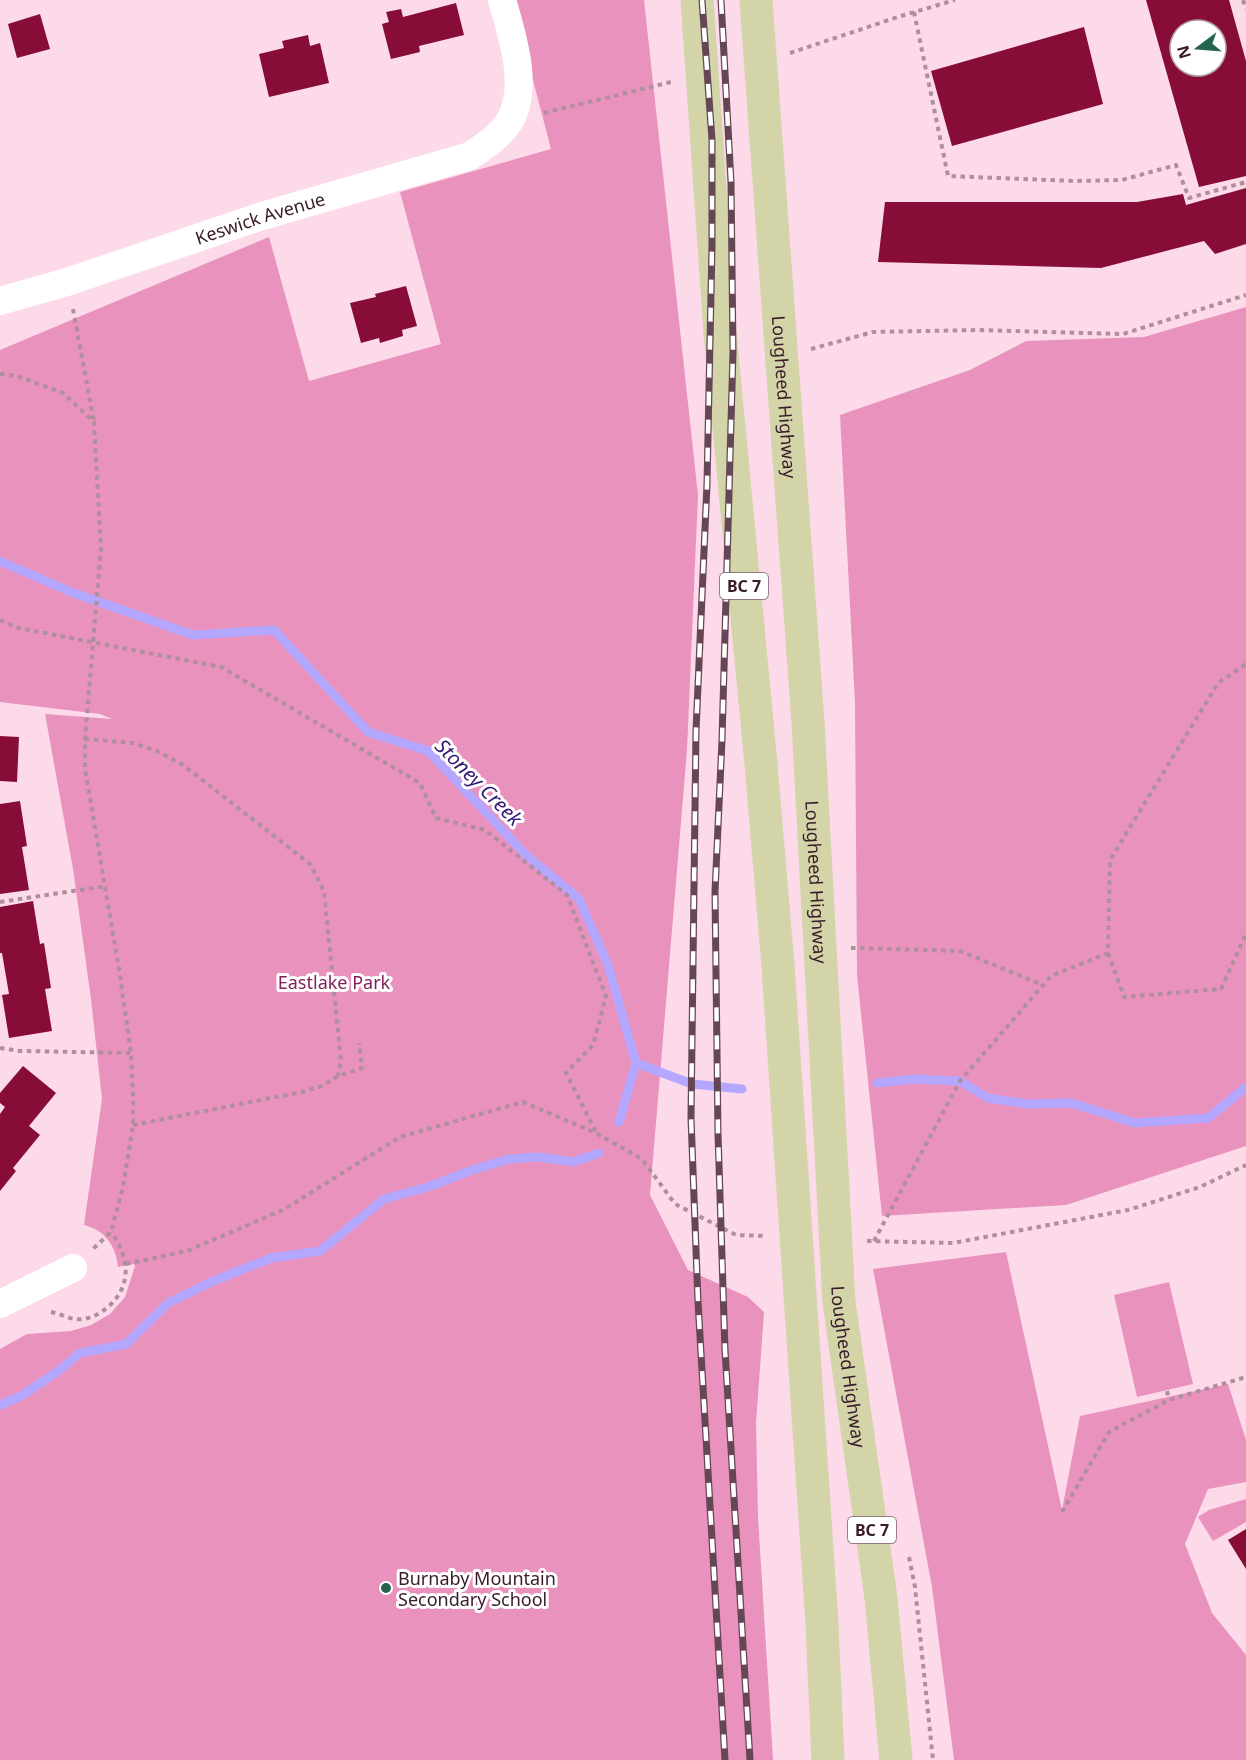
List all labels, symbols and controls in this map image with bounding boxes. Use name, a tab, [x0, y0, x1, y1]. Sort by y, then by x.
north arrow	[1168, 18, 1228, 78]
text: N	[1171, 43, 1196, 61]
street label: Keswick Avenue	[192, 186, 328, 250]
street label: Lougheed Highway	[767, 315, 802, 480]
road number: BC 7	[720, 573, 768, 599]
water label: Stoney Creek	[430, 733, 529, 832]
street label: Lougheed Highway	[800, 800, 833, 965]
park label: Eastlake Park	[278, 970, 391, 994]
street label: Lougheed Highway	[826, 1285, 872, 1450]
road number: BC 7	[848, 1517, 896, 1543]
place label: Burnaby Mountain Secondary School	[398, 1566, 556, 1611]
marker: Burnaby Mountain Secondary School	[379, 1581, 393, 1595]

